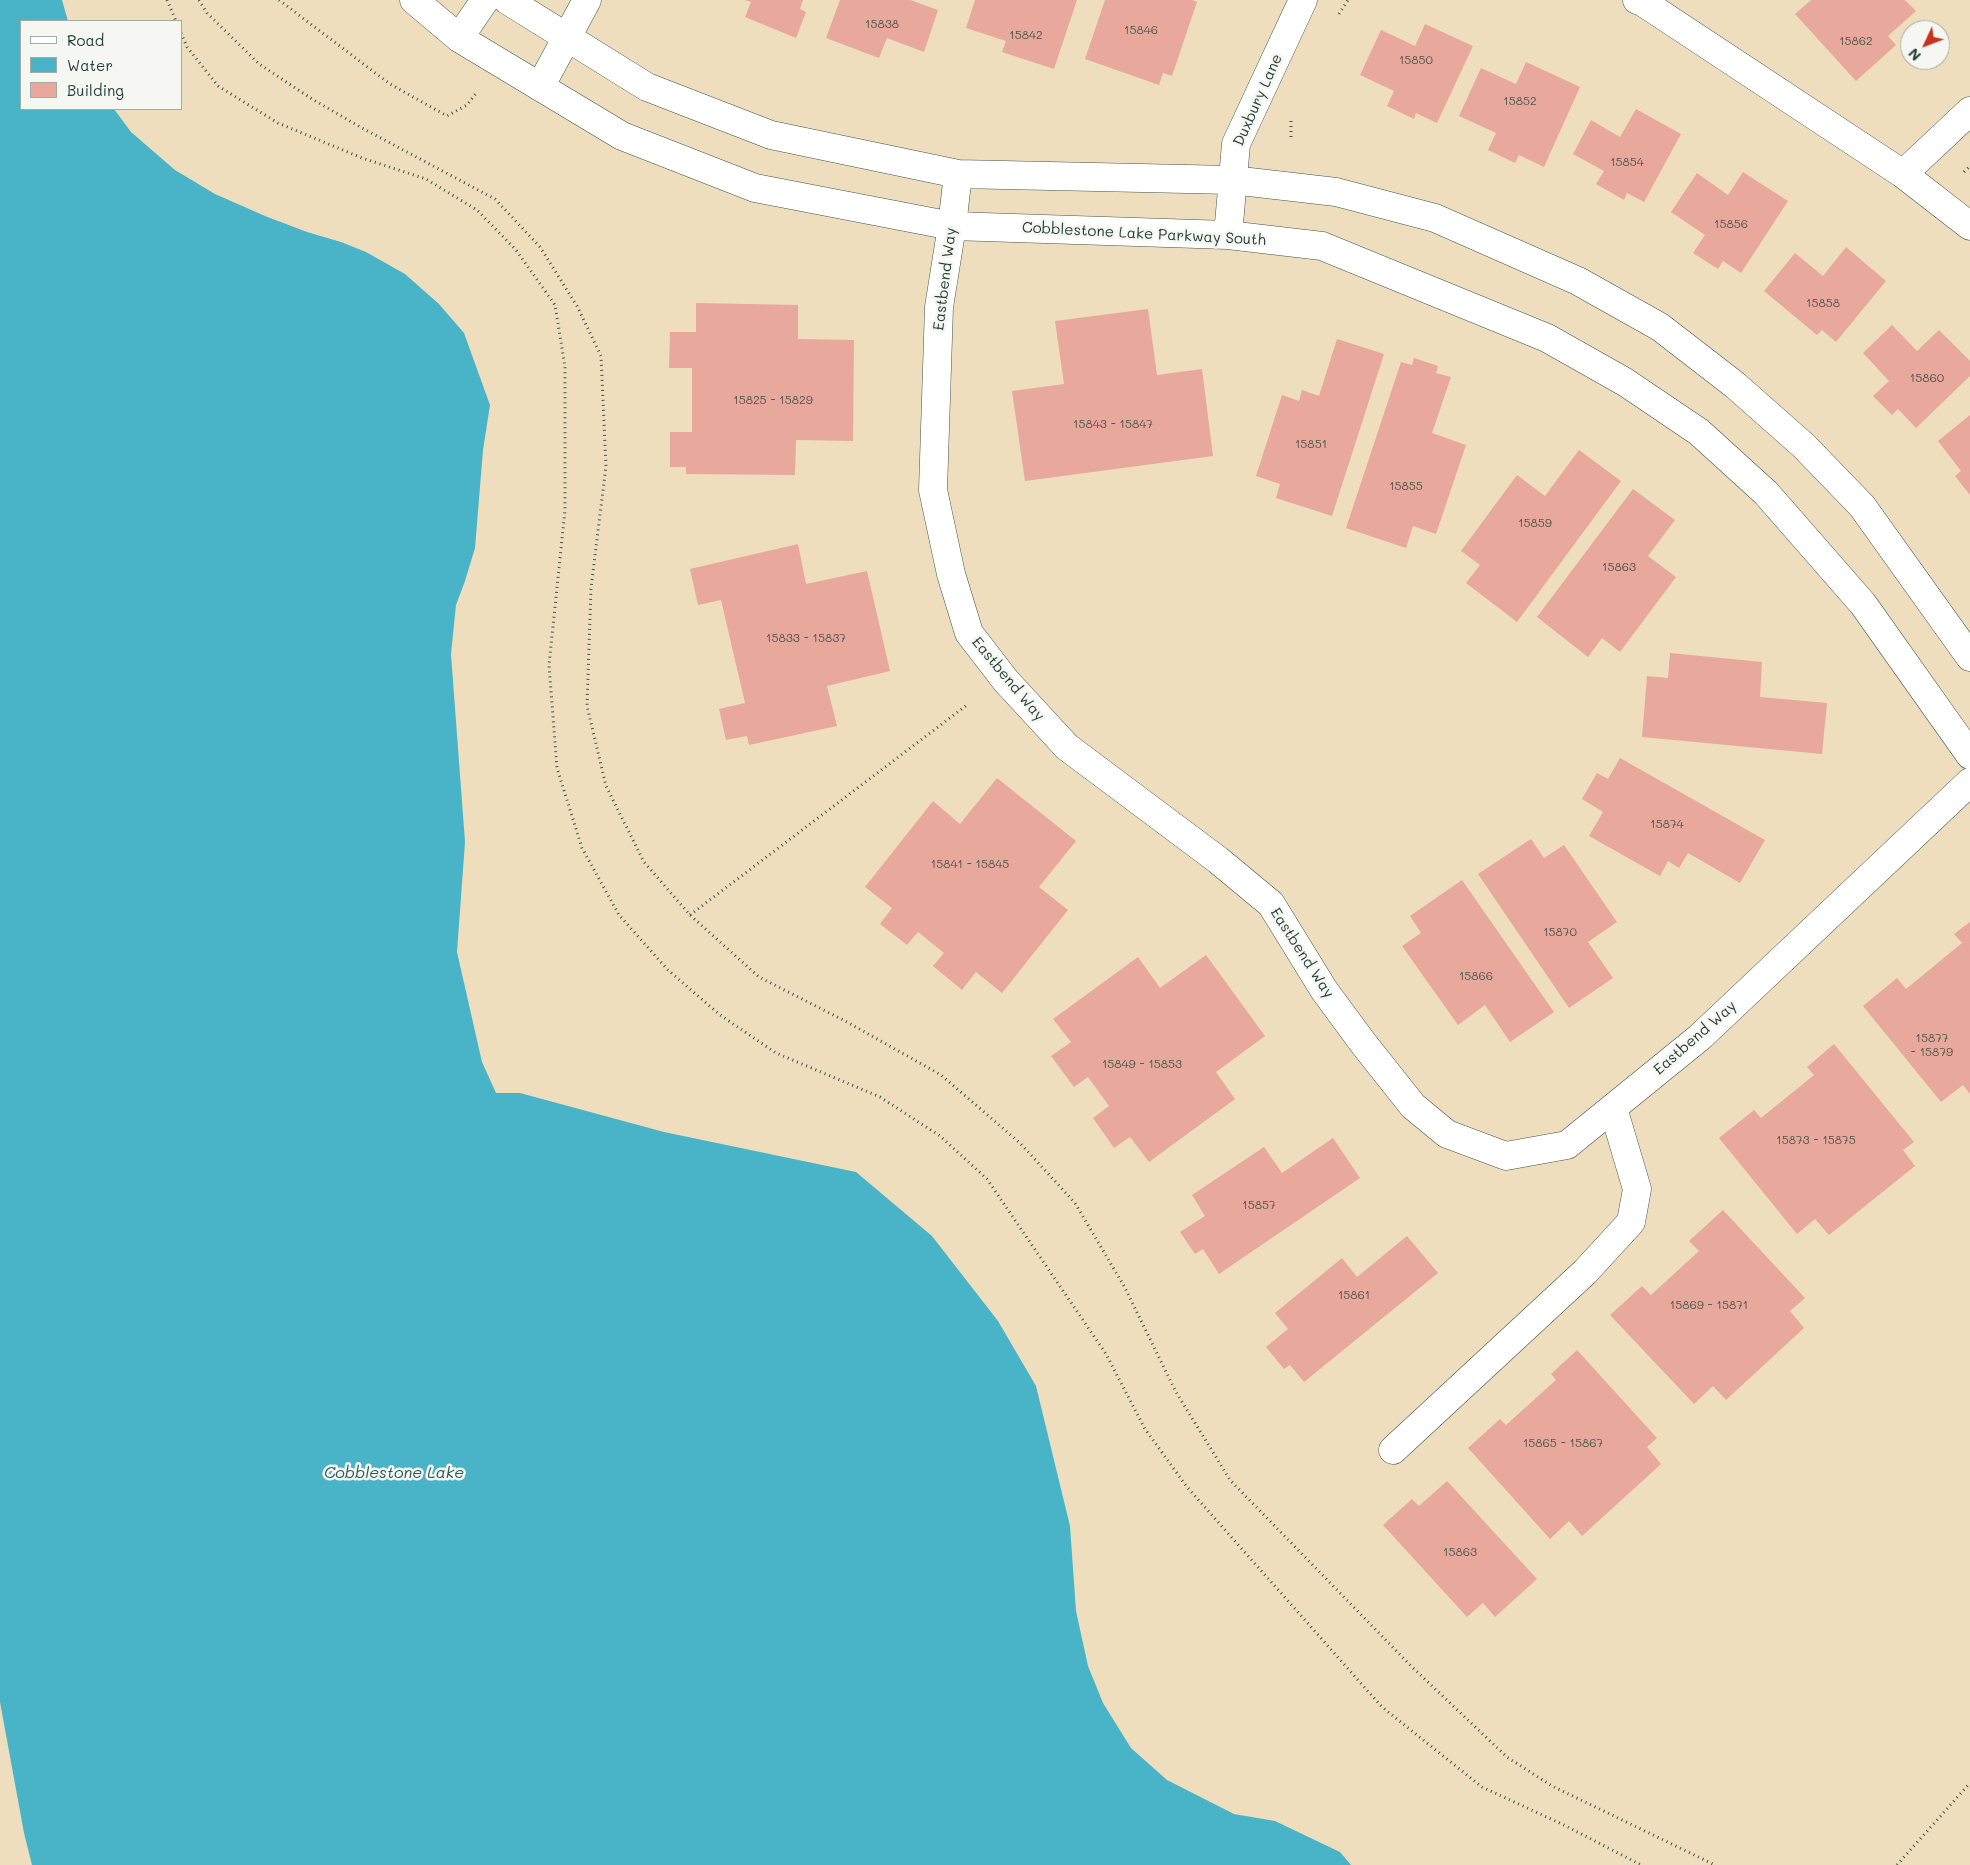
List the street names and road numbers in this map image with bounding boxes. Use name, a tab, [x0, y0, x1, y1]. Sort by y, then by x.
street label: Duxbury Lane	[1230, 51, 1286, 149]
street label: Cobblestone Lake Parkway South	[1021, 219, 1267, 249]
street label: Eastbend Way	[930, 226, 960, 332]
street label: Eastbend Way	[968, 634, 1048, 724]
street label: Eastbend Way	[1266, 905, 1338, 1001]
street label: Eastbend Way	[1650, 997, 1740, 1079]

